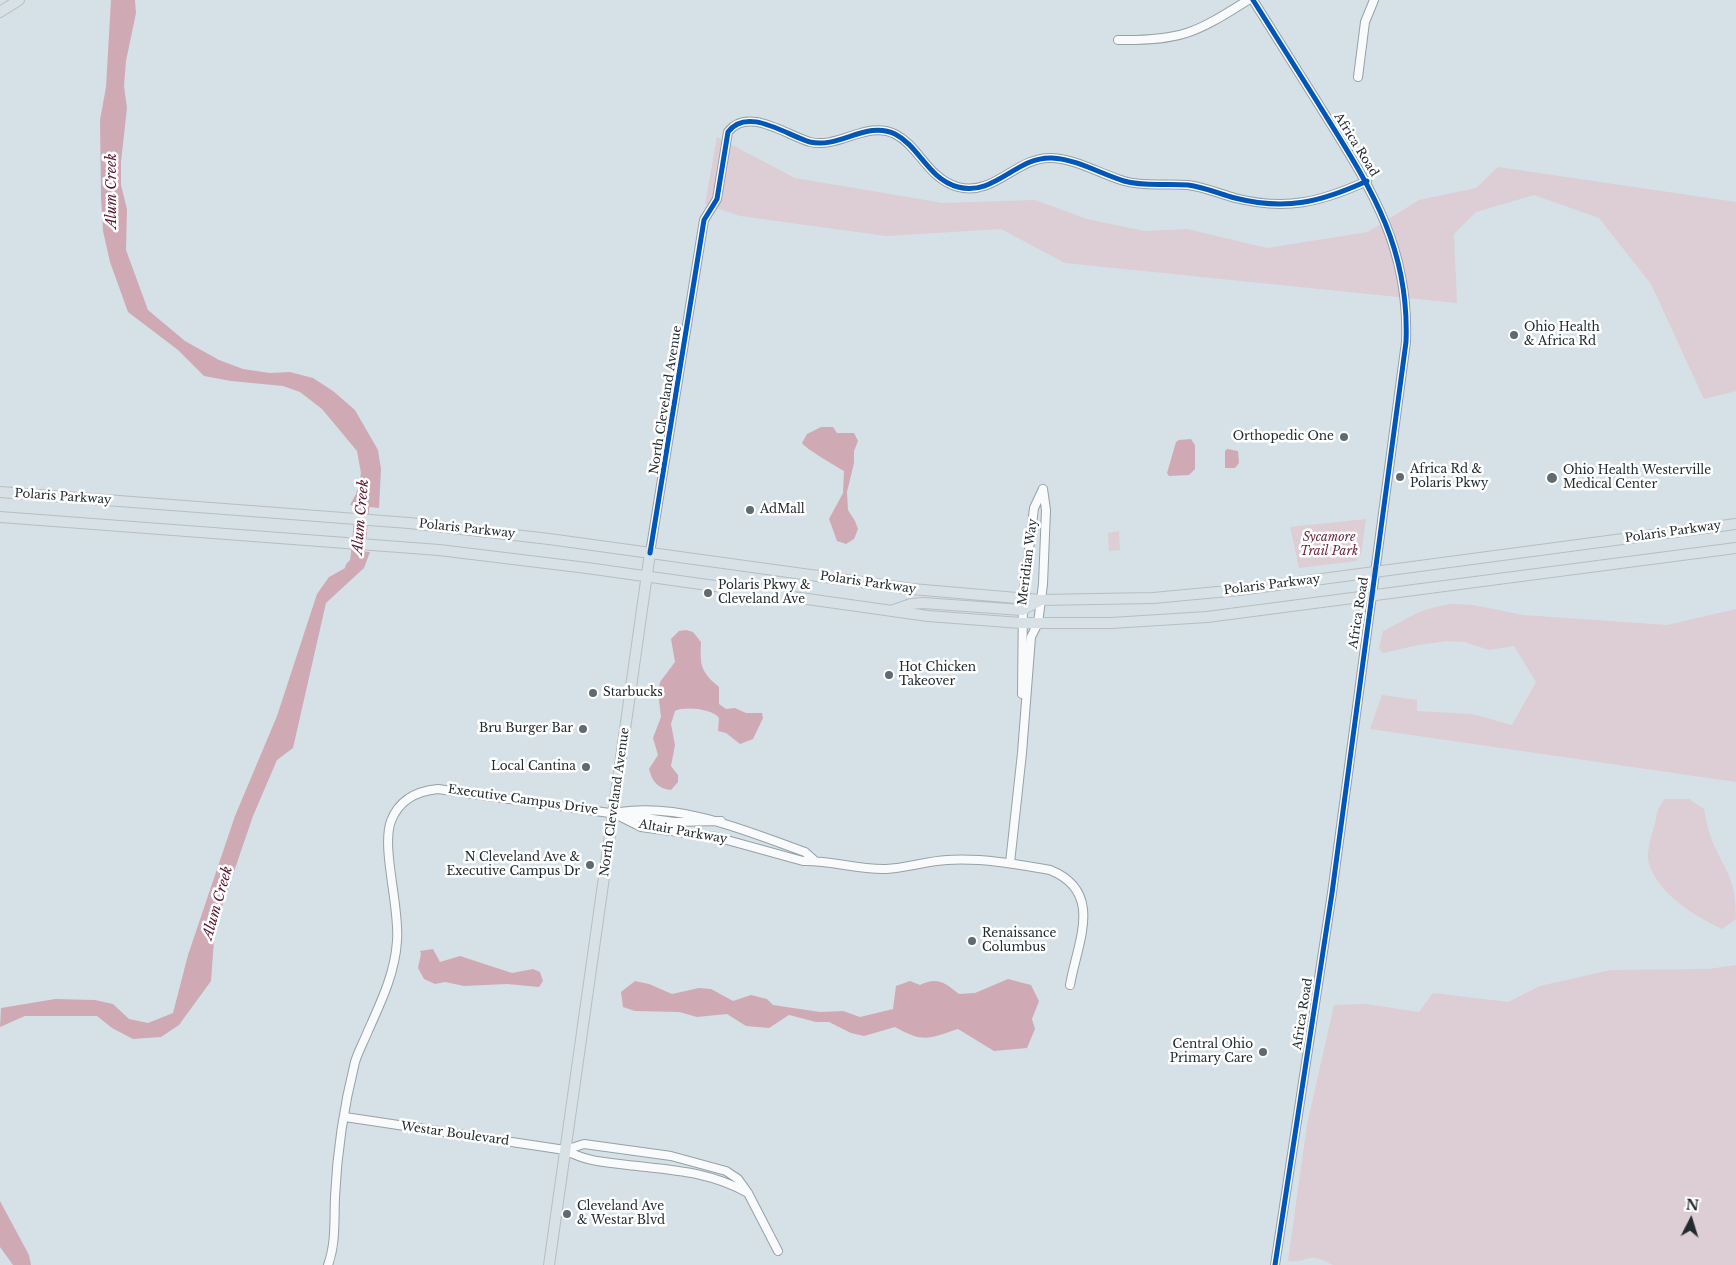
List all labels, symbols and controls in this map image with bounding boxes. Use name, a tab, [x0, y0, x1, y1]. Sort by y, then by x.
street label: Africa Road	[1331, 110, 1381, 180]
water label: Alum Creek	[104, 153, 120, 229]
place label: Ohio Health & Africa Rd	[1524, 321, 1600, 349]
street label: North Cleveland Avenue	[647, 325, 685, 475]
marker: Ohio Health & Africa Rd	[1508, 329, 1520, 341]
place label: Orthopedic One	[1233, 430, 1334, 444]
marker: Orthopedic One	[1338, 431, 1350, 443]
place label: Africa Rd & Polaris Pkwy	[1410, 463, 1489, 491]
place label: Ohio Health Westerville Medical Center	[1563, 464, 1711, 492]
marker: Africa Rd & Polaris Pkwy	[1394, 471, 1406, 483]
marker: Ohio Health Westerville Medical Center	[1545, 471, 1559, 485]
water label: Alum Creek	[349, 479, 373, 555]
street label: Polaris Parkway	[14, 486, 112, 508]
place label: AdMall	[760, 503, 805, 517]
marker: AdMall	[744, 504, 756, 516]
street label: Polaris Parkway	[418, 517, 516, 541]
street label: Meridian Way	[1016, 518, 1040, 606]
street label: Polaris Parkway	[1624, 518, 1722, 546]
park label: Sycamore Trail Park	[1300, 531, 1358, 559]
street label: Polaris Parkway	[819, 569, 917, 597]
street label: Polaris Parkway	[1223, 572, 1321, 598]
street label: Africa Road	[1346, 576, 1372, 650]
place label: Polaris Pkwy & Cleveland Ave	[718, 579, 810, 607]
marker: Polaris Pkwy & Cleveland Ave	[702, 587, 714, 599]
place label: Hot Chicken Takeover	[899, 661, 976, 689]
marker: Hot Chicken Takeover	[883, 669, 895, 681]
place label: Starbucks	[603, 686, 663, 700]
marker: Starbucks	[587, 687, 599, 699]
place label: Bru Burger Bar	[479, 722, 573, 736]
marker: Bru Burger Bar	[577, 723, 589, 735]
street label: North Cleveland Avenue	[597, 726, 633, 878]
place label: Local Cantina	[491, 760, 576, 774]
marker: Local Cantina	[580, 761, 592, 773]
street label: Executive Campus Drive	[447, 782, 599, 818]
street label: Altair Parkway	[638, 817, 728, 847]
place label: N Cleveland Ave & Executive Campus Dr	[446, 851, 580, 879]
marker: N Cleveland Ave & Executive Campus Dr	[584, 859, 596, 871]
water label: Alum Creek	[200, 865, 236, 941]
place label: Renaissance Columbus	[982, 927, 1056, 955]
marker: Renaissance Columbus	[966, 935, 978, 947]
street label: Africa Road	[1290, 977, 1316, 1051]
place label: Central Ohio Primary Care	[1170, 1038, 1253, 1066]
marker: Central Ohio Primary Care	[1257, 1046, 1269, 1058]
street label: Westar Boulevard	[400, 1119, 510, 1149]
north arrow	[1666, 1195, 1716, 1245]
text: N	[1685, 1196, 1700, 1215]
place label: Cleveland Ave & Westar Blvd	[577, 1200, 665, 1228]
marker: Cleveland Ave & Westar Blvd	[561, 1208, 573, 1220]

